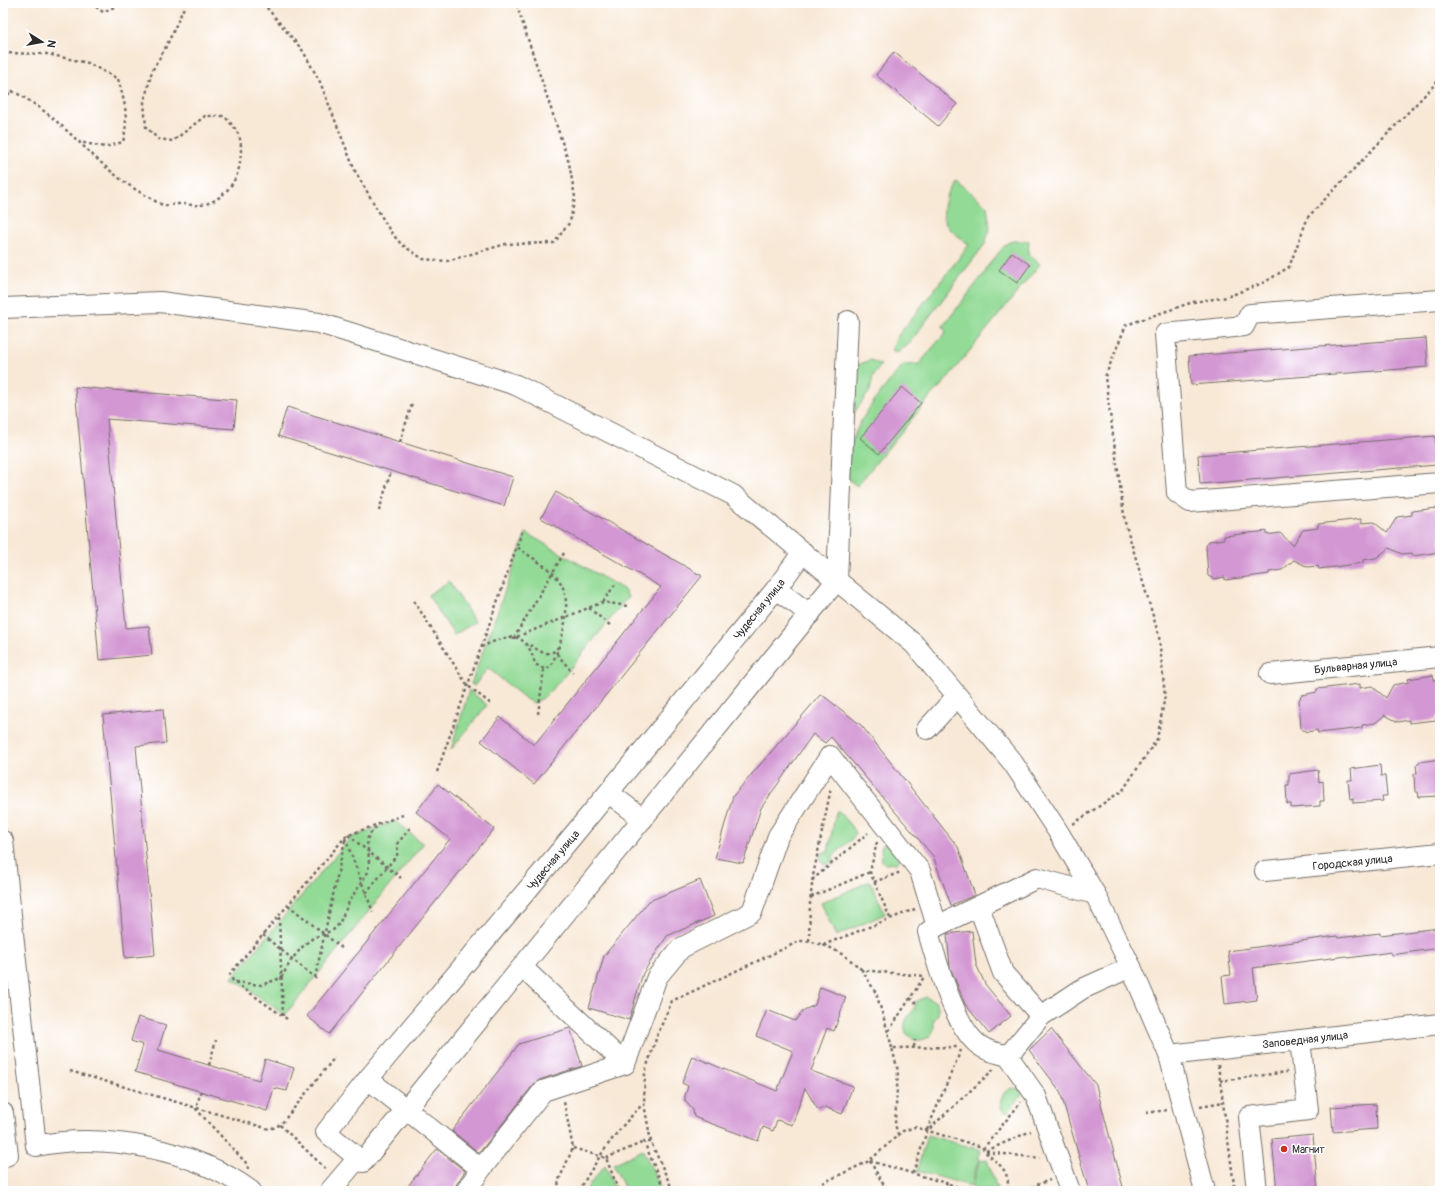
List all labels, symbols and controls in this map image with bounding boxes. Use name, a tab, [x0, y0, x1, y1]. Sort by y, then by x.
north arrow	[22, 22, 62, 62]
text: N	[44, 39, 58, 49]
street label: Чудесная улица	[731, 576, 788, 642]
street label: Бульварная улица	[1313, 655, 1398, 677]
street label: Чудесная улица	[524, 828, 582, 893]
street label: Городская улица	[1312, 852, 1393, 873]
street label: Заповедная улица	[1262, 1029, 1349, 1051]
place label: Магнит	[1292, 1143, 1325, 1156]
marker: Магнит	[1279, 1144, 1289, 1154]

